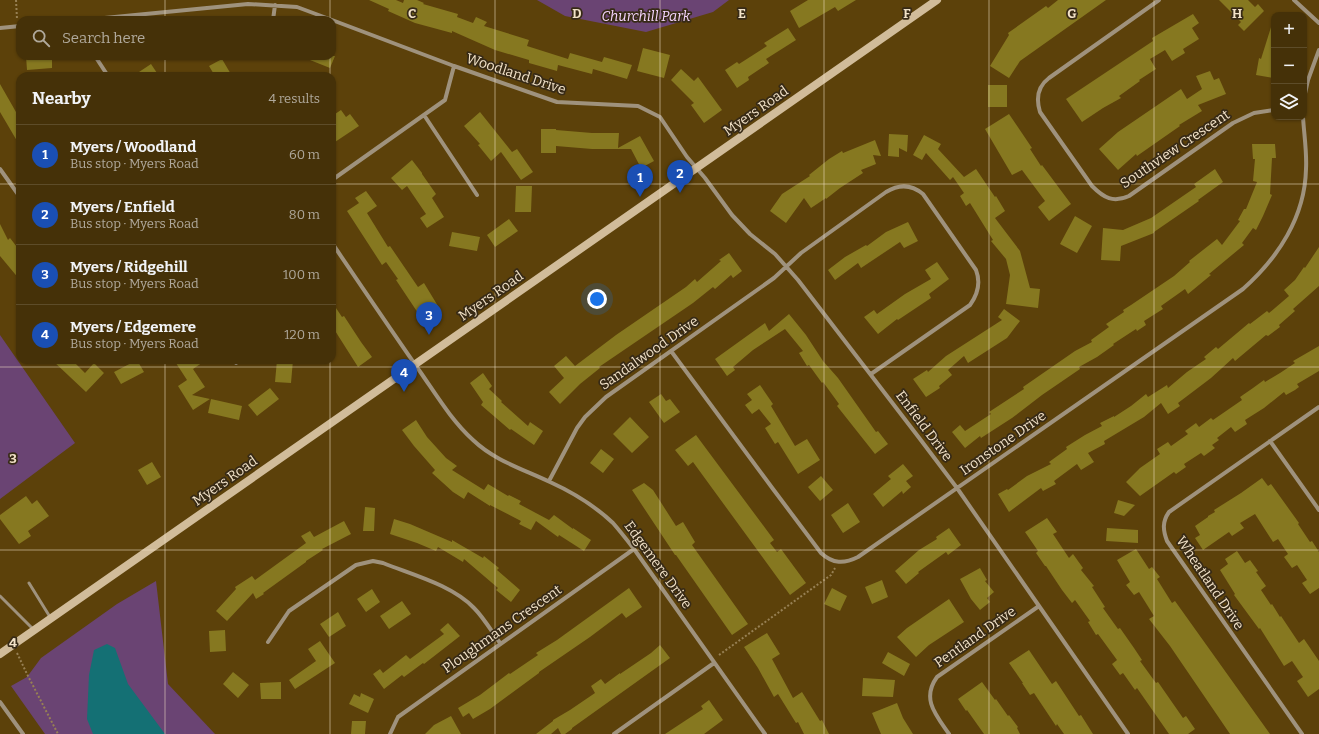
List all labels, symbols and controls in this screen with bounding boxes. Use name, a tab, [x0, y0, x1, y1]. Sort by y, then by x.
text: C	[408, 6, 416, 21]
text: D	[572, 6, 582, 21]
text: E	[738, 6, 746, 21]
text: F	[903, 6, 911, 21]
text: G	[1067, 6, 1077, 21]
text: H	[1232, 6, 1242, 21]
park label: Churchill Park	[602, 8, 691, 25]
map controls	[1271, 12, 1307, 120]
button: +	[1271, 12, 1307, 48]
search box	[16, 16, 336, 60]
icon: search	[30, 27, 52, 49]
text: Search here	[62, 29, 145, 47]
button: −	[1271, 48, 1307, 84]
street label: Woodland Drive	[464, 50, 568, 98]
street label: Myers Road	[720, 82, 792, 140]
button: layers	[1271, 84, 1307, 120]
text: Nearby	[32, 88, 91, 109]
text: 4 results	[268, 91, 320, 106]
street label: Southview Crescent	[1117, 106, 1233, 192]
text: Myers / Woodland	[70, 138, 196, 156]
text: 1	[42, 147, 48, 162]
text: 60 m	[289, 147, 320, 162]
text: Bus stop · Myers Road	[70, 156, 199, 171]
pin: 2	[667, 160, 693, 193]
pin: 1	[627, 164, 653, 197]
text: Myers / Enfield	[70, 198, 175, 216]
text: 2	[41, 207, 49, 222]
text: 80 m	[289, 207, 320, 222]
text: Bus stop · Myers Road	[70, 216, 199, 231]
text: Myers / Ridgehill	[70, 258, 188, 276]
text: 3	[41, 267, 49, 282]
text: 100 m	[283, 267, 320, 282]
street label: Myers Road	[455, 267, 527, 325]
text: Bus stop · Myers Road	[70, 276, 199, 291]
your location	[587, 289, 607, 309]
pin: 3	[416, 302, 442, 335]
street label: Sandalwood Drive	[596, 313, 702, 393]
text: Myers / Edgemere	[70, 318, 196, 336]
text: 4	[41, 327, 49, 342]
text: 120 m	[284, 327, 320, 342]
text: Bus stop · Myers Road	[70, 336, 199, 351]
pin: 4	[391, 359, 417, 392]
street label: Enfield Drive	[892, 387, 956, 465]
street label: Ironstone Drive	[957, 407, 1049, 479]
text: 3	[9, 451, 17, 466]
street label: Myers Road	[189, 452, 261, 510]
street label: Edgemere Drive	[621, 518, 695, 612]
street label: Wheatland Drive	[1172, 533, 1248, 633]
street label: Ploughmans Crescent	[439, 581, 565, 677]
street label: Pentland Drive	[931, 603, 1019, 671]
text: 4	[9, 635, 17, 650]

